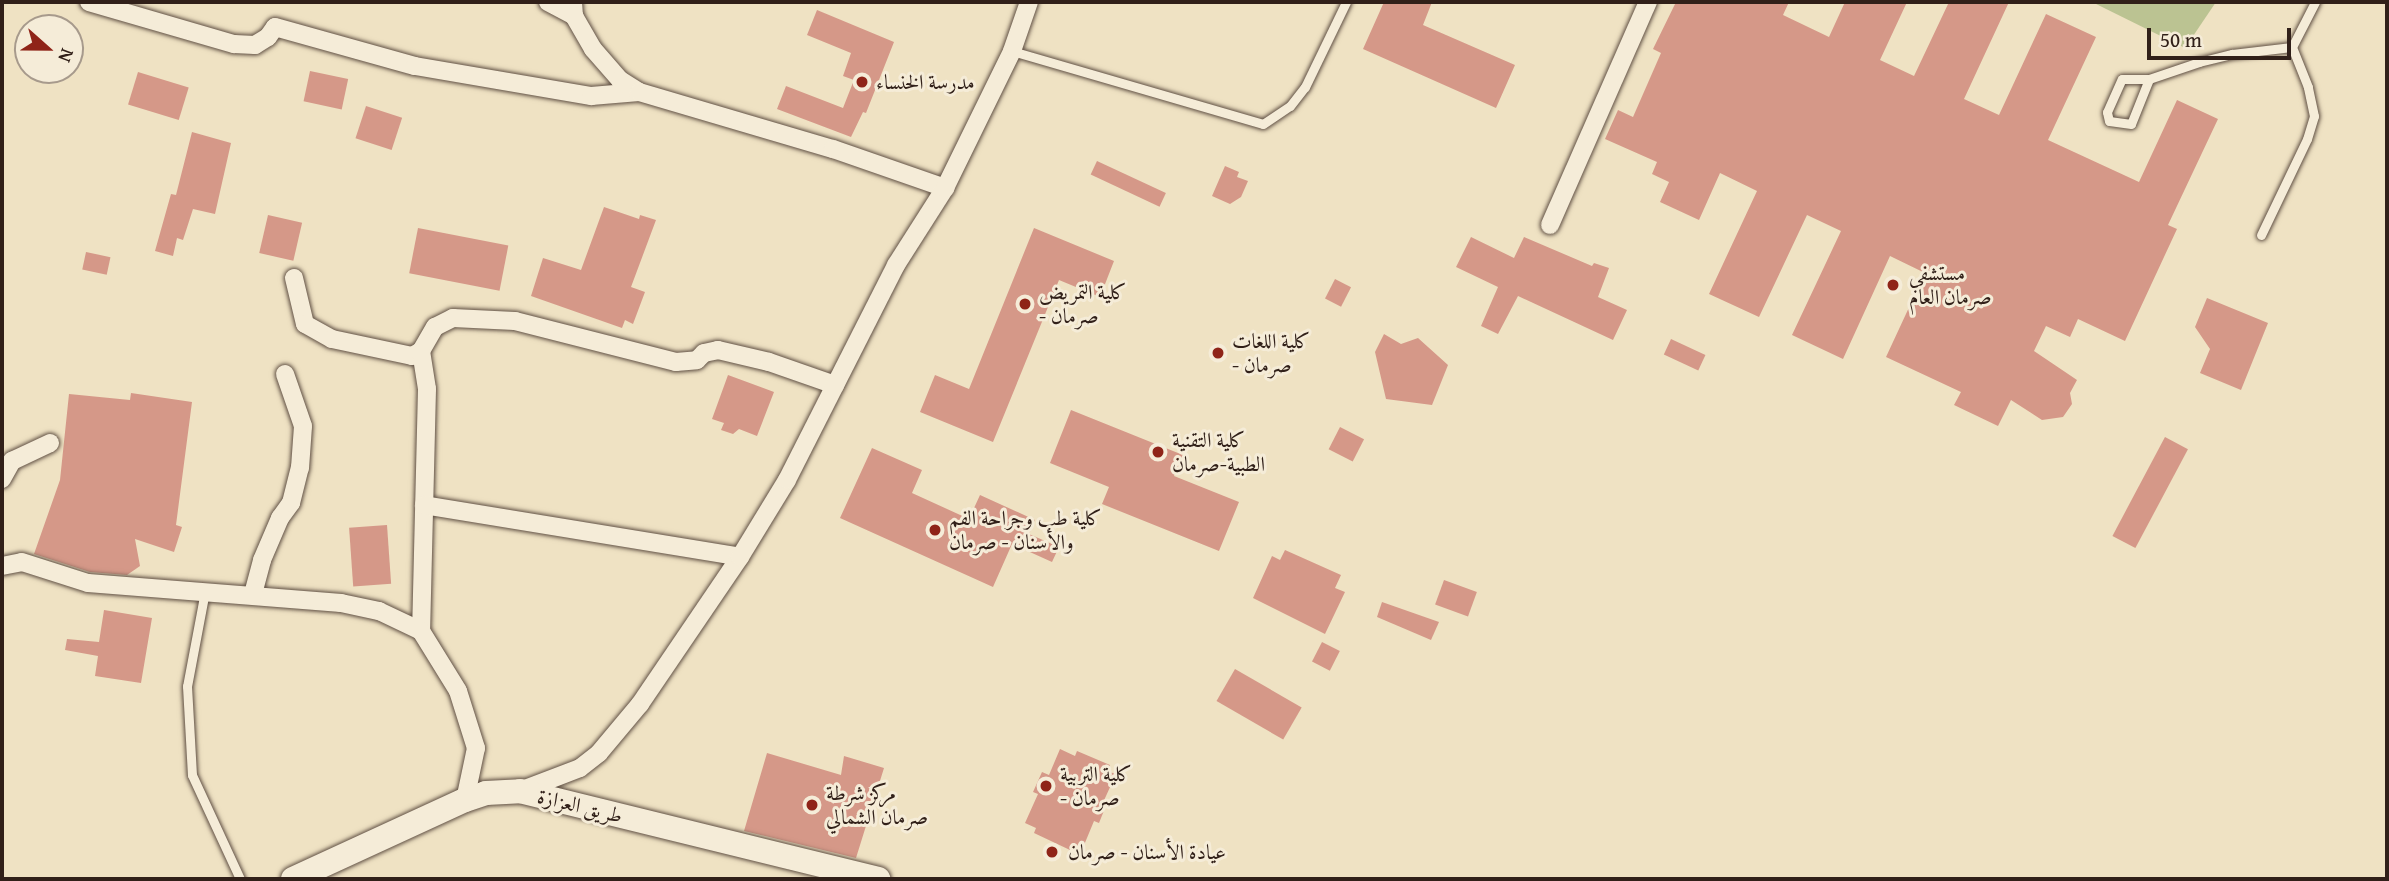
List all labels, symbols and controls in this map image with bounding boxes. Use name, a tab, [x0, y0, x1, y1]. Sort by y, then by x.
north arrow	[14, 14, 84, 84]
scale bar	[2151, 14, 2294, 58]
text: 50 m	[2160, 24, 2202, 55]
text: N	[51, 45, 82, 67]
place label: مدرسة الخنساء	[876, 69, 975, 95]
marker: مدرسة الخنساء	[854, 74, 870, 90]
place label: مستشفي صرمان العام	[1909, 260, 1992, 310]
marker: مستشفي صرمان العام	[1883, 275, 1903, 295]
place label: كلية التمريض - صرمان	[1039, 279, 1127, 329]
marker: كلية التمريض - صرمان	[1017, 296, 1033, 312]
place label: كلية اللغات - صرمان	[1232, 328, 1311, 378]
marker: كلية اللغات - صرمان	[1210, 345, 1226, 361]
place label: كلية التقنية الطبية-صرمان	[1172, 427, 1265, 477]
marker: كلية التقنية الطبية-صرمان	[1150, 444, 1166, 460]
place label: كلية طب وجراحة الفم والأسنان - صرمان	[949, 505, 1102, 555]
marker: كلية طب وجراحة الفم والأسنان - صرمان	[927, 522, 943, 538]
place label: كلية التربية - صرمان	[1060, 761, 1132, 811]
marker: كلية التربية - صرمان	[1038, 778, 1054, 794]
place label: مركز شرطة صرمان الشمالي	[826, 780, 928, 830]
street label: طريق العزازة	[535, 783, 625, 829]
marker: مركز شرطة صرمان الشمالي	[804, 797, 820, 813]
place label: عيادة الأسنان - صرمان	[1068, 839, 1226, 865]
marker: عيادة الأسنان - صرمان	[1042, 842, 1062, 862]

